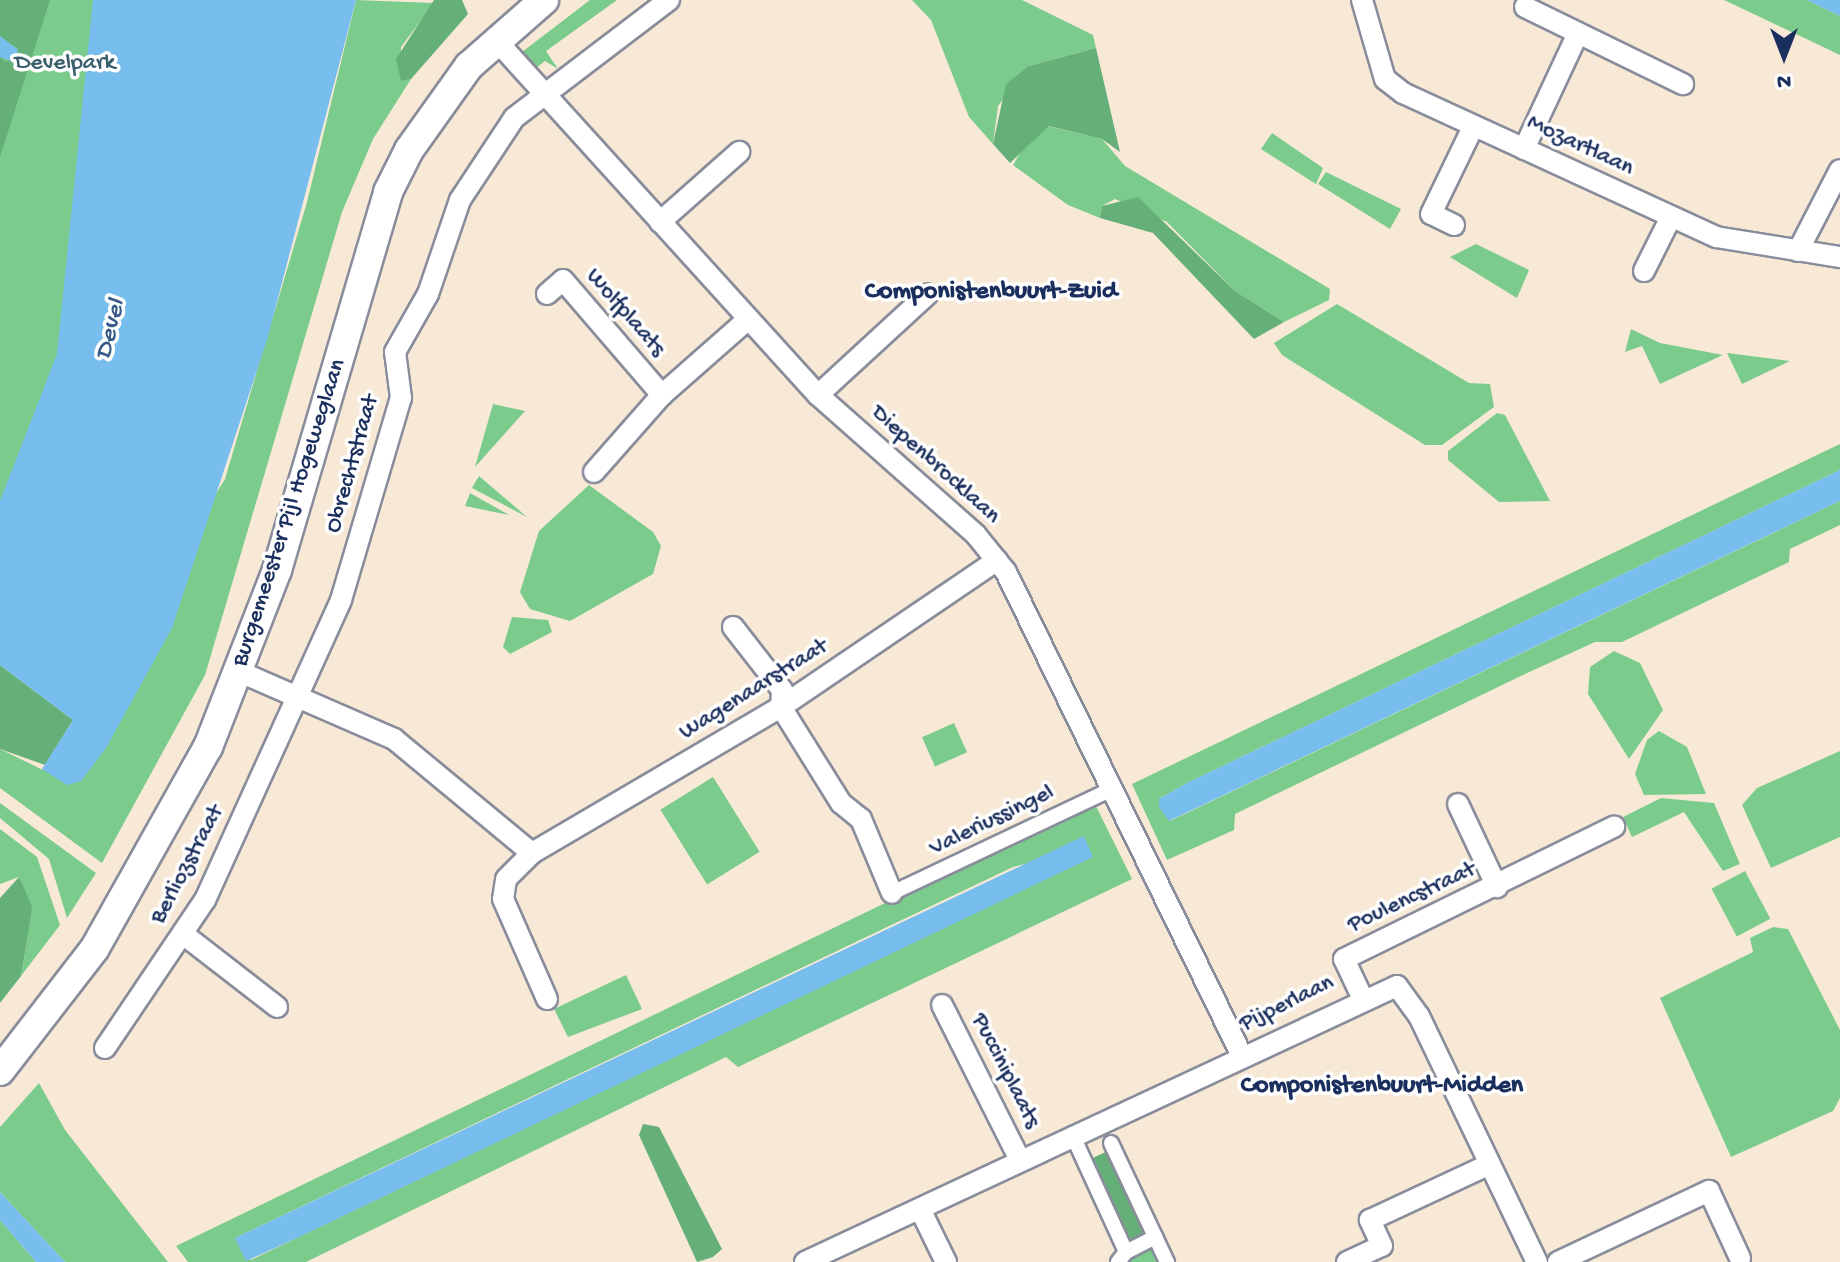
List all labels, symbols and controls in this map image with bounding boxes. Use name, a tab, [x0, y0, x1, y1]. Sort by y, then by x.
north arrow	[1744, 16, 1824, 96]
park label: Develpark	[15, 50, 115, 78]
text: N	[1777, 67, 1791, 93]
street label: Mozartlaan	[1522, 109, 1638, 183]
street label: Wolfplaats	[579, 263, 671, 363]
district label: Componistenbuurt-Zuid	[865, 277, 1117, 309]
water label: Devel	[89, 297, 135, 363]
street label: Burgemeester Pijl Hogeweglaan	[227, 356, 353, 670]
street label: Obrechtstraat	[320, 392, 386, 536]
street label: Diepenbrocklaan	[864, 399, 1006, 531]
street label: Wagenaarstraat	[674, 633, 834, 747]
street label: Valeriussingel	[925, 778, 1059, 864]
street label: Berliozstraat	[145, 801, 231, 929]
street label: Poulencstraat	[1343, 856, 1481, 940]
street label: Pijperlaan	[1235, 969, 1339, 1039]
street label: Pucciniplaats	[964, 1009, 1046, 1133]
district label: Componistenbuurt-Midden	[1241, 1071, 1523, 1103]

